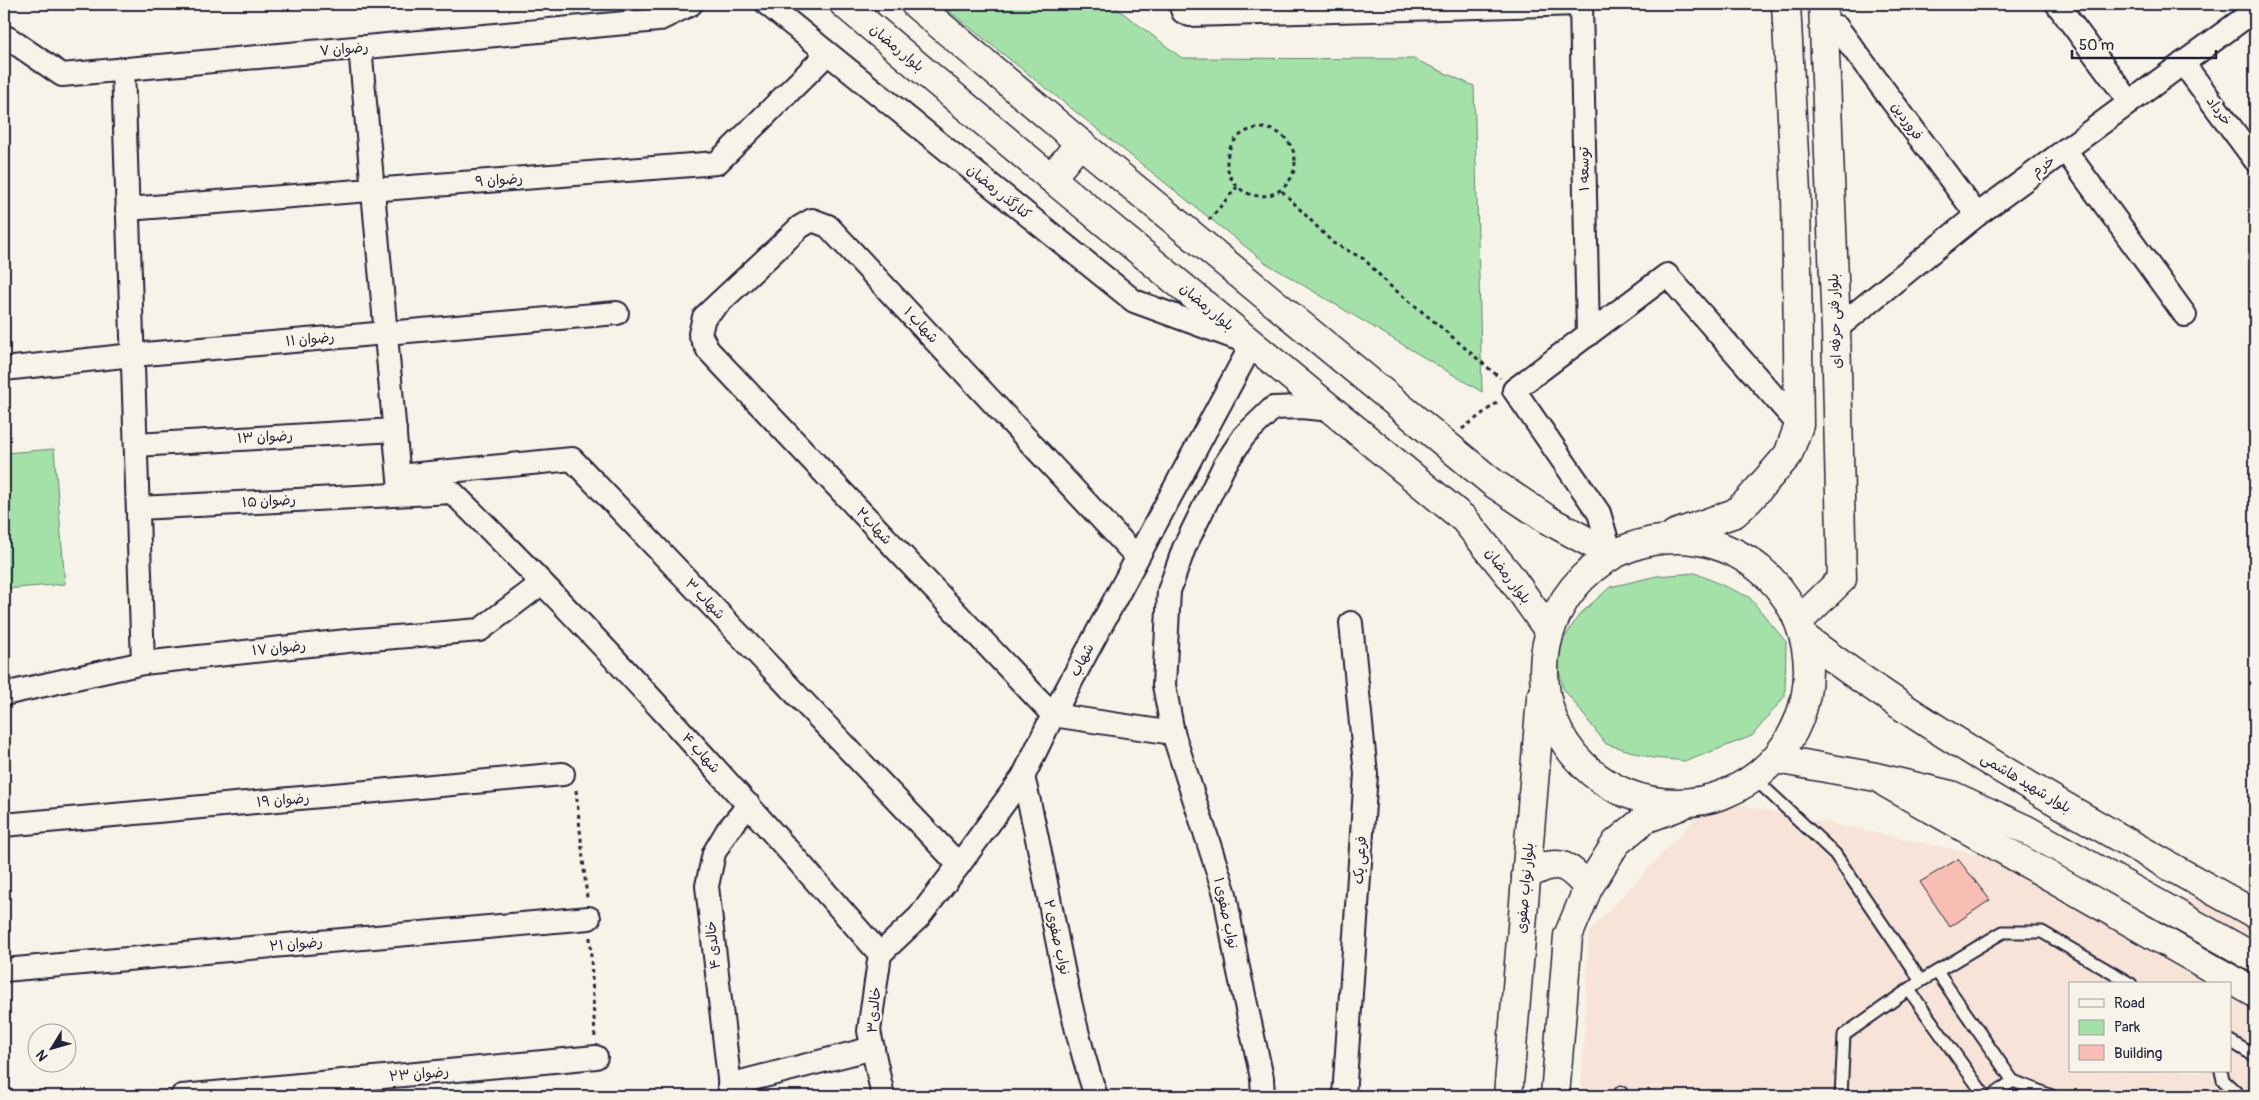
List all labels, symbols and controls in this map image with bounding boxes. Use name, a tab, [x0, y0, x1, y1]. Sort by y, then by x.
street label: بلوار رمضان	[866, 20, 928, 76]
scale bar	[2072, 28, 2215, 60]
text: 50 m	[2079, 36, 2114, 55]
street label: رضوان ۷	[319, 38, 369, 60]
street label: خرداد	[2203, 93, 2235, 129]
street label: فروردین	[1888, 99, 1926, 143]
street label: توسعه ۱	[1575, 146, 1593, 191]
street label: خرم	[2028, 152, 2060, 183]
street label: کنارگذر رمضان	[964, 161, 1034, 223]
street label: رضوان ۹	[475, 170, 523, 190]
street label: بلوار فنی حرفه ای	[1825, 273, 1845, 369]
street label: بلوار رمضان	[1176, 279, 1238, 335]
street label: شهاب ۱	[900, 303, 942, 347]
street label: رضوان ۱۱	[285, 328, 335, 350]
street label: رضوان ۱۳	[237, 427, 293, 447]
street label: رضوان ۱۵	[242, 491, 296, 511]
street label: شهاب۲	[853, 504, 895, 548]
street label: بلوار رمضان	[1482, 545, 1534, 607]
street label: شهاب ۳	[682, 575, 728, 623]
street label: رضوان ۱۷	[251, 637, 307, 659]
street label: شهاب	[1066, 641, 1098, 679]
street label: شهاب ۴	[678, 729, 724, 777]
street label: بلوار شهید هاشمی	[1978, 749, 2074, 817]
street label: رضوان ۱۹	[256, 789, 310, 811]
street label: فرعی یک	[1350, 835, 1370, 885]
street label: بلوار نواب صفوی	[1513, 842, 1537, 934]
street label: نواب صفوی ۱	[1210, 876, 1242, 950]
street label: نواب صفوی ۲	[1040, 898, 1074, 976]
street label: خالدی ۴	[702, 920, 724, 970]
street label: رضوان ۲۱	[269, 933, 323, 955]
legend	[2069, 982, 2232, 1072]
street label: خالدی۳	[864, 986, 884, 1034]
text: Road	[2114, 994, 2145, 1013]
text: Park	[2114, 1018, 2141, 1037]
north arrow	[28, 1022, 78, 1072]
text: Building	[2114, 1044, 2162, 1063]
text: N	[32, 1047, 52, 1064]
street label: رضوان ۲۳	[388, 1063, 450, 1085]

